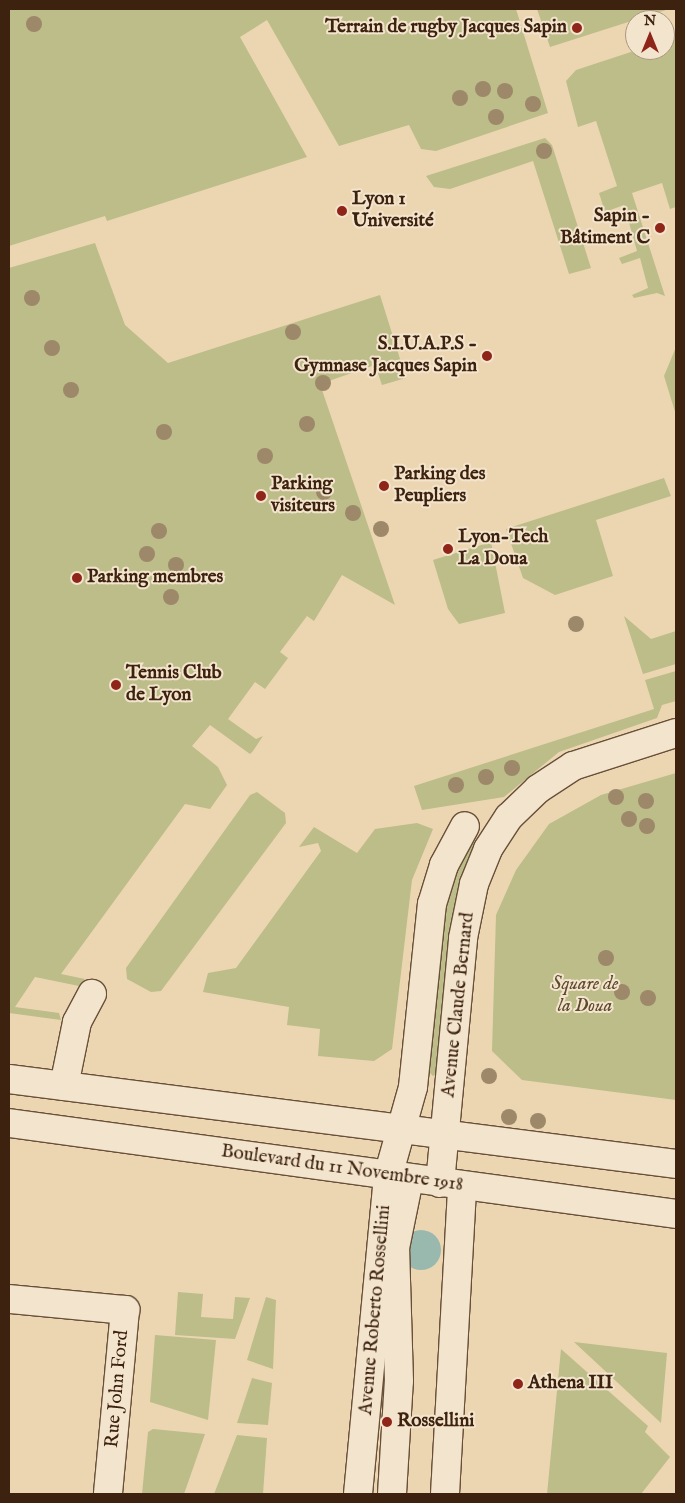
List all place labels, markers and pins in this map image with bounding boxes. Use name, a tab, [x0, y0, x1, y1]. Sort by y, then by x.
place label: Terrain de rugby Jacques Sapin	[325, 17, 567, 39]
marker: Terrain de rugby Jacques Sapin	[571, 22, 583, 34]
place label: Lyon 1 Université	[352, 189, 434, 233]
marker: Lyon 1 Université	[336, 205, 348, 217]
place label: Sapin - Bâtiment C	[560, 206, 650, 250]
marker: Sapin - Bâtiment C	[654, 222, 666, 234]
place label: S.I.U.A.P.S - Gymnase Jacques Sapin	[294, 334, 477, 378]
marker: S.I.U.A.P.S - Gymnase Jacques Sapin	[481, 350, 493, 362]
place label: Parking des Peupliers	[394, 464, 485, 508]
place label: Parking visiteurs	[271, 474, 335, 518]
marker: Parking des Peupliers	[378, 480, 390, 492]
marker: Parking visiteurs	[255, 490, 267, 502]
place label: Lyon-Tech La Doua	[458, 527, 548, 571]
marker: Lyon-Tech La Doua	[442, 543, 454, 555]
place label: Parking membres	[87, 567, 223, 589]
marker: Parking membres	[71, 572, 83, 584]
place label: Tennis Club de Lyon	[126, 663, 222, 707]
marker: Tennis Club de Lyon	[110, 679, 122, 691]
place label: Athena III	[528, 1373, 613, 1395]
marker: Athena III	[512, 1378, 524, 1390]
place label: Rossellini	[397, 1411, 474, 1433]
marker: Rossellini	[381, 1416, 393, 1428]

